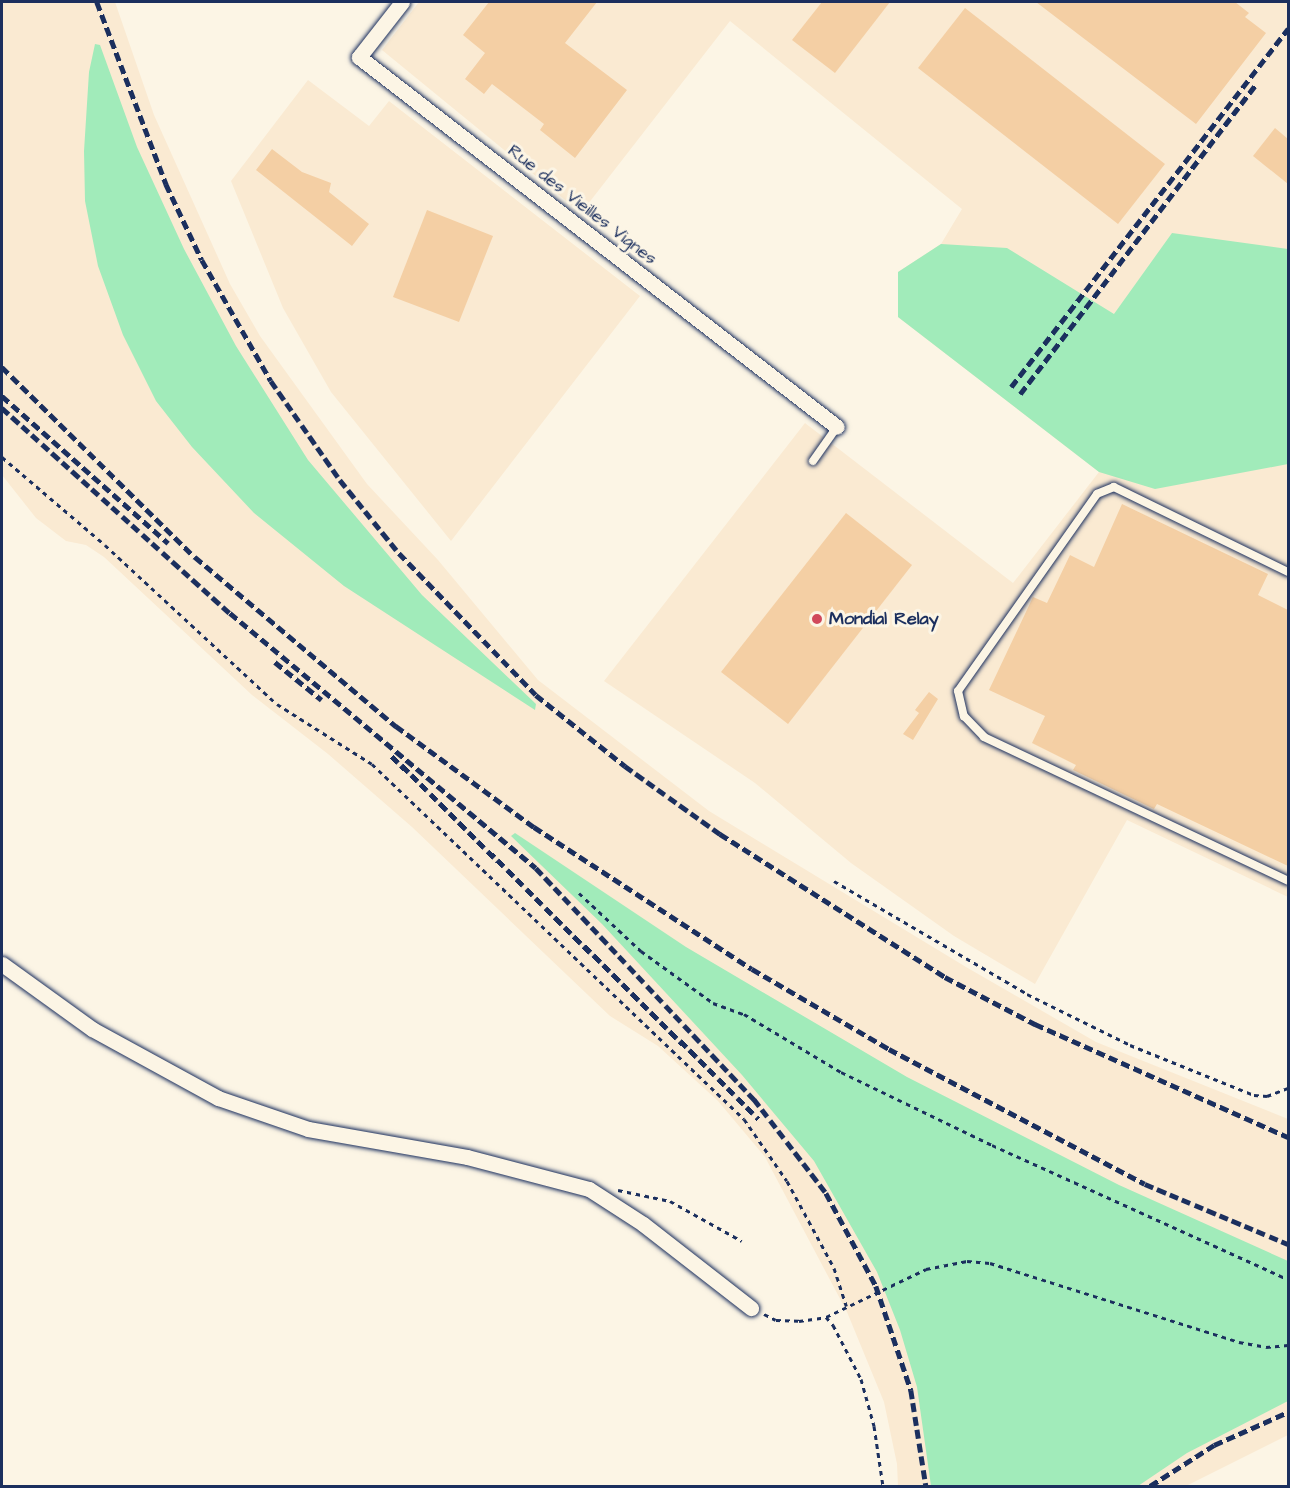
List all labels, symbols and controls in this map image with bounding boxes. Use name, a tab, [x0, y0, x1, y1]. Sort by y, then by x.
street label: Rue des Vieilles Vignes	[503, 140, 661, 270]
place label: Mondial Relay	[829, 608, 939, 630]
marker: Mondial Relay	[810, 612, 824, 626]

